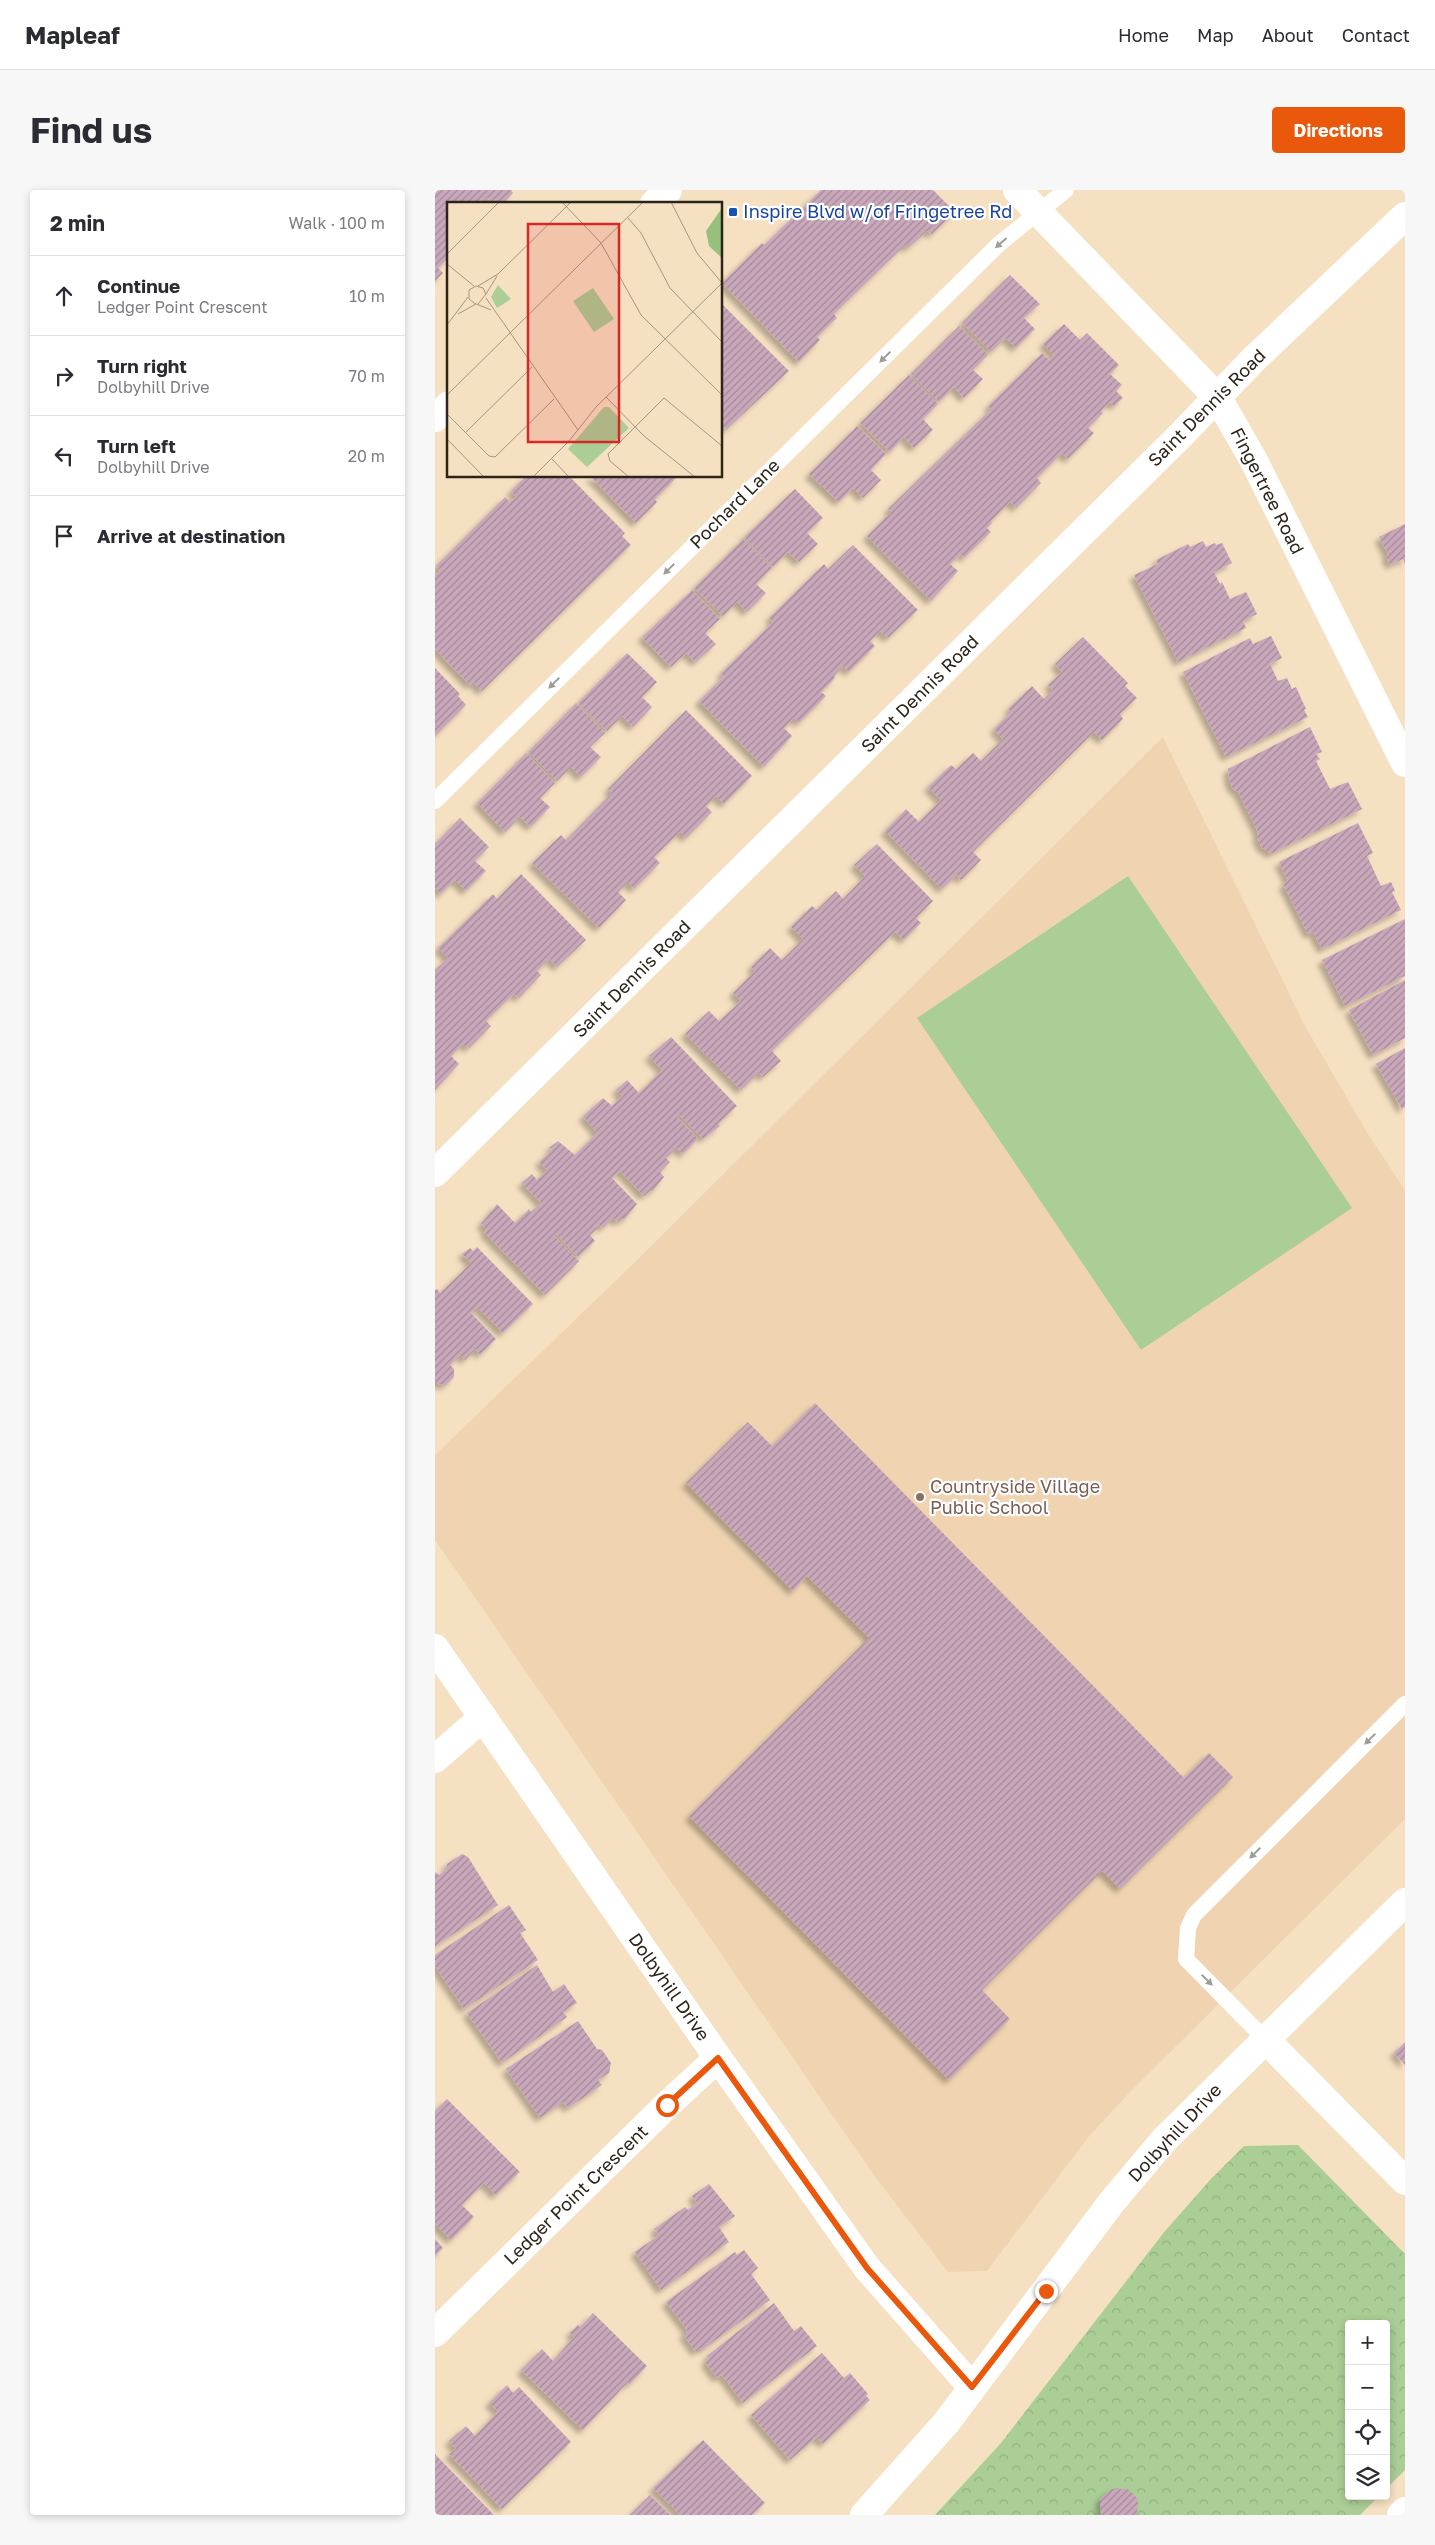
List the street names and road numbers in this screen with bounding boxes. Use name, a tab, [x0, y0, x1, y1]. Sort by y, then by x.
street label: Saint Dennis Road	[1143, 344, 1270, 471]
street label: Fingertree Road	[1227, 424, 1309, 557]
street label: Pochard Lane	[685, 454, 784, 553]
street label: Saint Dennis Road	[856, 630, 983, 757]
street label: Saint Dennis Road	[568, 915, 695, 1042]
street label: Dolbyhill Drive	[625, 1928, 715, 2045]
street label: Dolbyhill Drive	[1123, 2079, 1225, 2186]
street label: Ledger Point Crescent	[499, 2120, 652, 2269]

